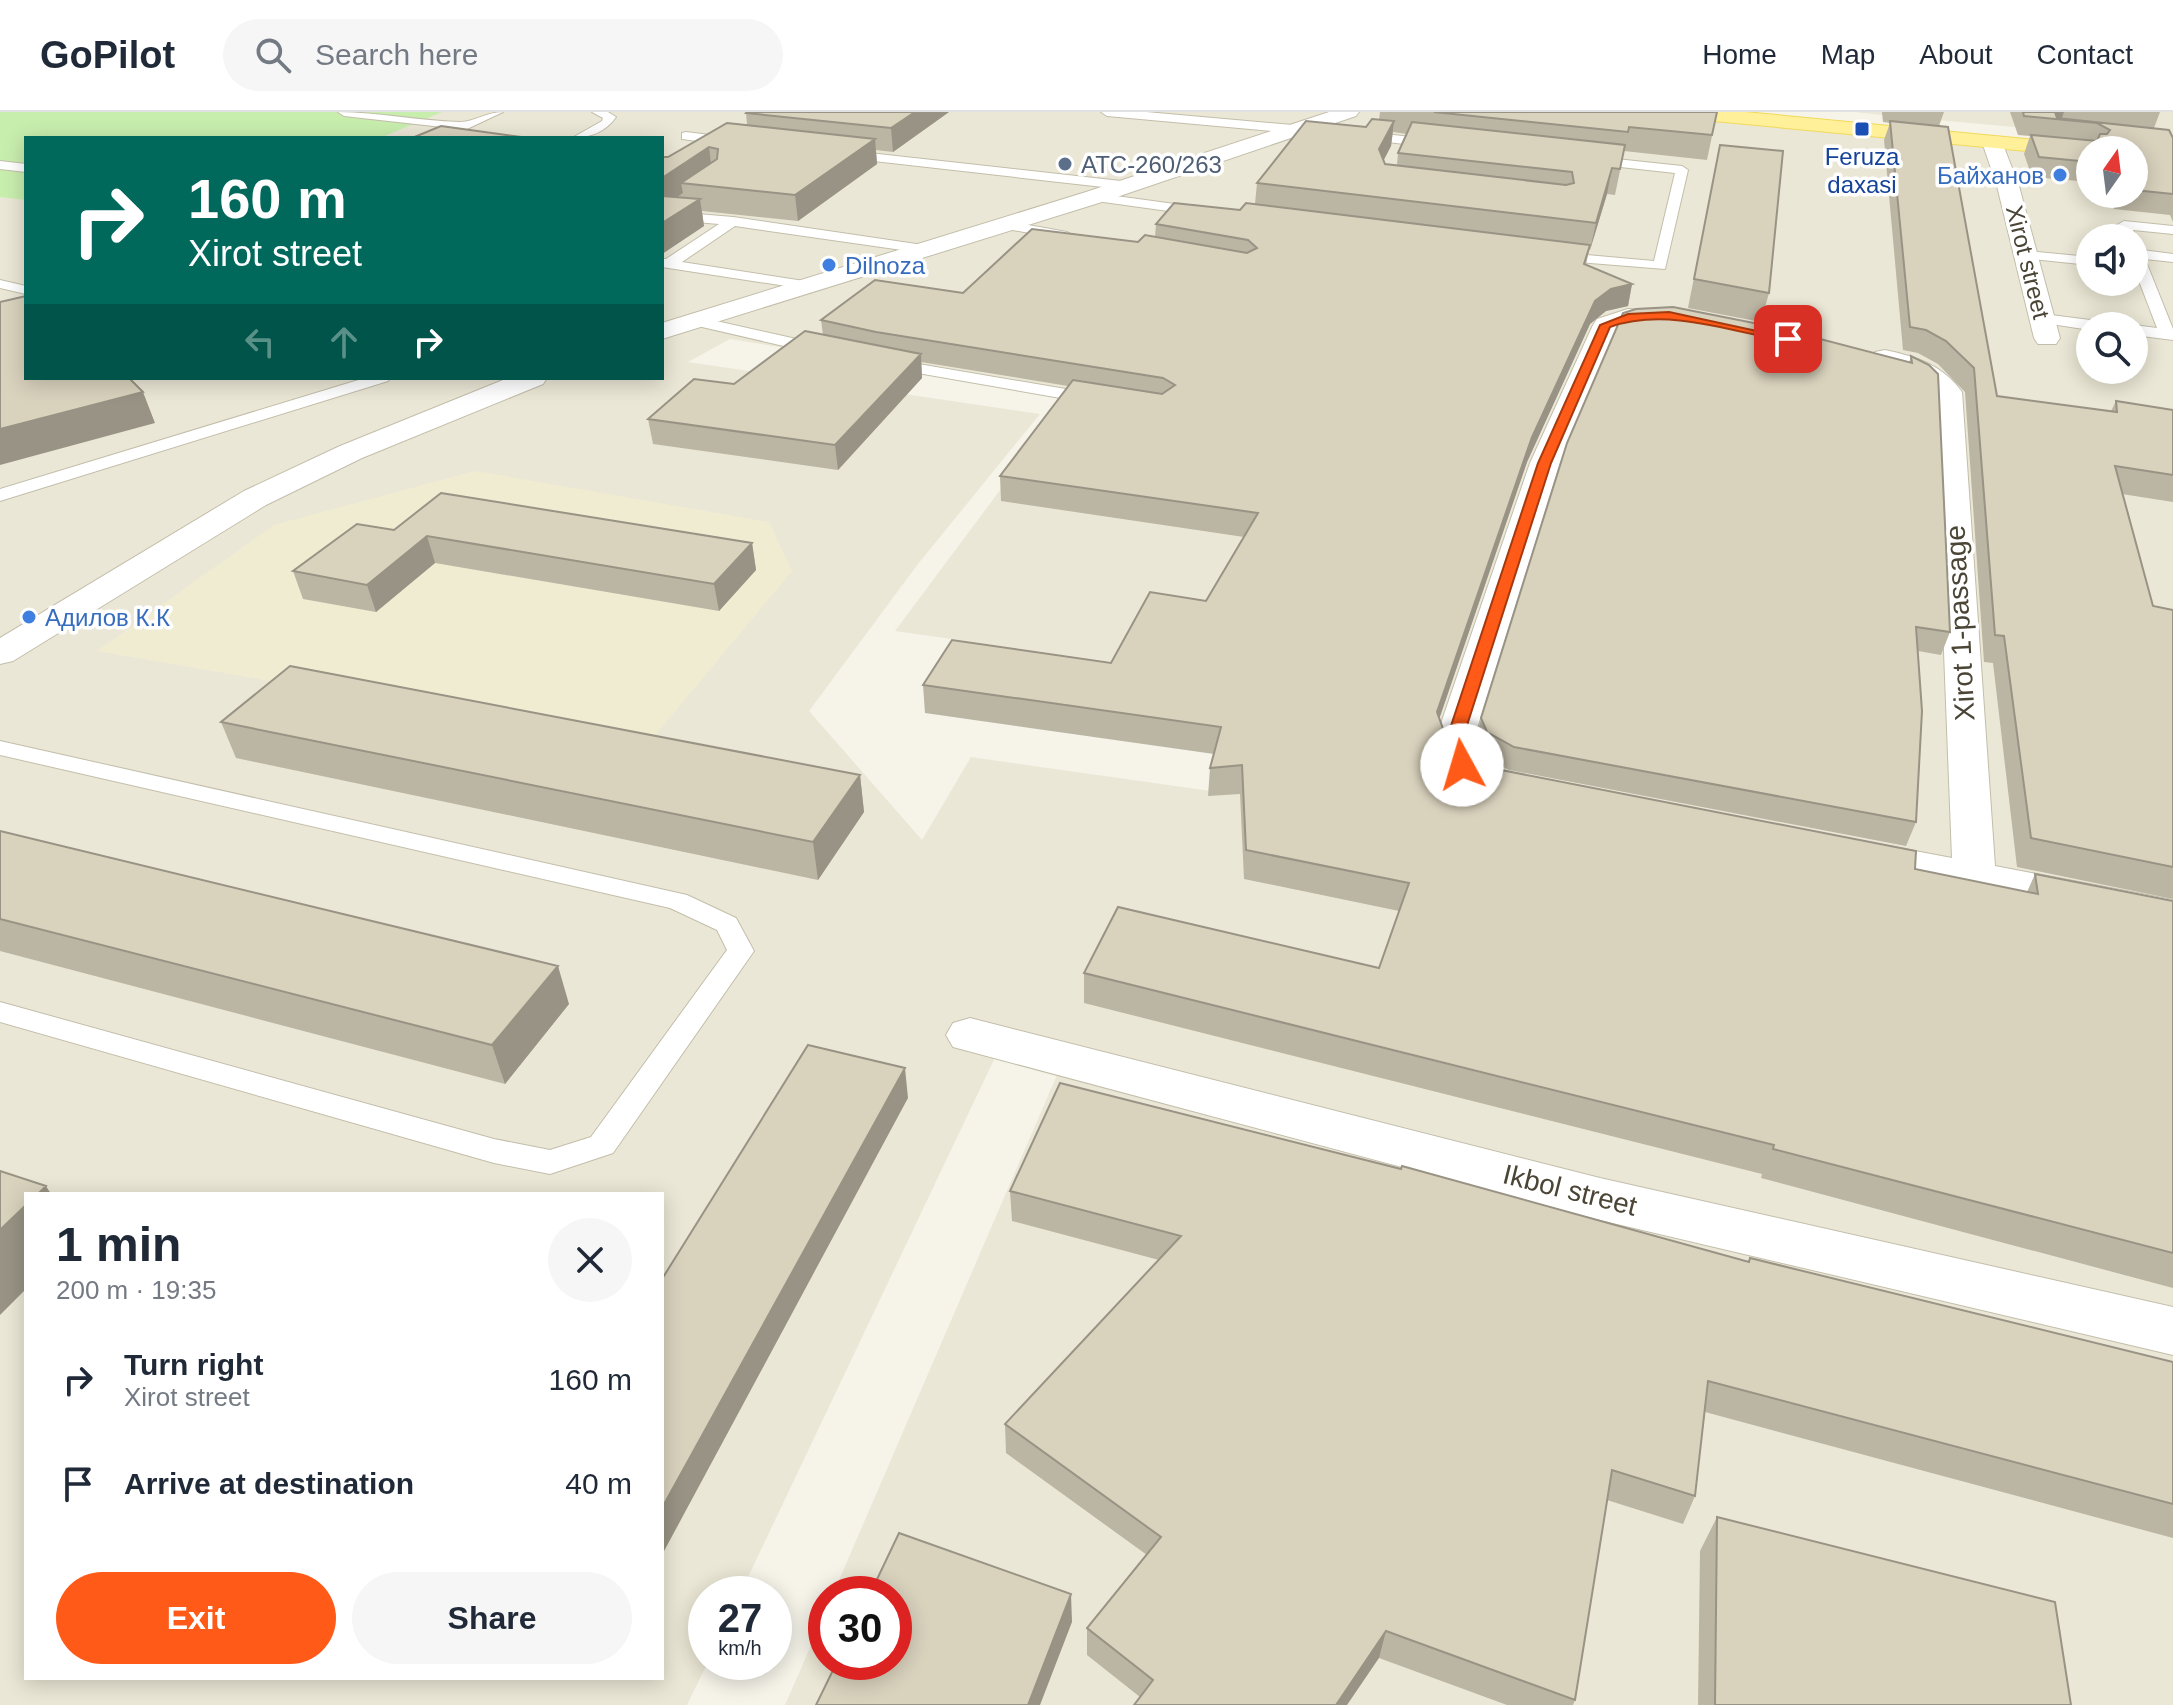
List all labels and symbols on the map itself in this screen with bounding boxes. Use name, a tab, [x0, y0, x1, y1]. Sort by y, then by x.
marker: Feruza daxasi	[1853, 120, 1871, 138]
north arrow	[2076, 136, 2148, 208]
place label: Feruza daxasi	[1825, 143, 1900, 198]
place label: АТС-260/263	[1081, 151, 1222, 178]
marker: АТС-260/263	[1056, 155, 1074, 173]
place label: Байханов	[1937, 162, 2044, 189]
marker: Байханов	[2051, 166, 2069, 184]
street label: Xirot street	[2001, 202, 2055, 322]
place label: Dilnoza	[845, 252, 926, 279]
marker: Dilnoza	[820, 256, 838, 274]
pin	[1754, 305, 1822, 373]
street label: Xirot 1-passage	[1939, 524, 1981, 722]
place label: Адилов К.К	[45, 604, 170, 631]
marker: Адилов К.К	[20, 608, 38, 626]
position arrow	[1420, 723, 1504, 807]
street label: Ikbol street	[1500, 1158, 1640, 1222]
speed limit sign: 30	[808, 1576, 912, 1680]

